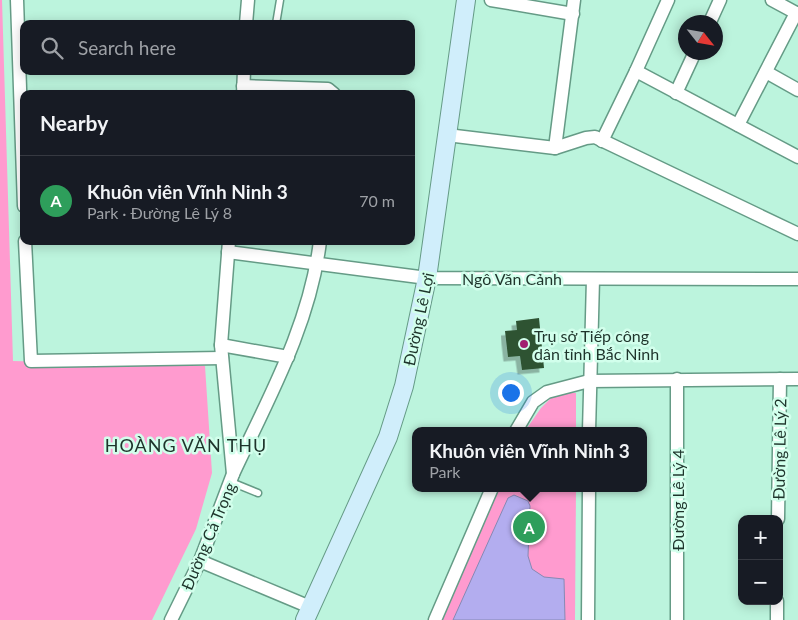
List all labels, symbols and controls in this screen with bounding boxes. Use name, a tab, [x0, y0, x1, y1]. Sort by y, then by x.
north arrow	[678, 15, 723, 60]
search box	[20, 20, 415, 75]
icon: search	[38, 34, 66, 62]
text: Search here	[78, 36, 176, 59]
text: Nearby	[40, 110, 108, 135]
text: Khuôn viên Vĩnh Ninh 3	[87, 180, 288, 203]
text: A	[50, 191, 62, 210]
text: 70 m	[359, 191, 395, 210]
text: Park · Đường Lê Lý 8	[87, 203, 232, 222]
street label: Ngô Văn Cảnh	[462, 269, 562, 288]
street label: Đường Lê Lợi	[399, 271, 437, 367]
place label: Trụ sở Tiếp công dân tỉnh Bắc Ninh	[534, 326, 659, 363]
marker: Trụ sở Tiếp công dân tỉnh Bắc Ninh	[518, 338, 530, 350]
your location	[498, 380, 524, 406]
street label: Đường Lê Lý 2	[769, 398, 789, 500]
popup	[412, 427, 647, 492]
district label: HOÀNG VĂN THỤ	[105, 434, 267, 456]
text: Khuôn viên Vĩnh Ninh 3	[429, 439, 630, 462]
street label: Đường Lê Lý 4	[668, 449, 687, 551]
text: Park	[429, 462, 460, 481]
street label: Đường Cả Trọng	[177, 479, 239, 593]
pin: A	[513, 508, 545, 546]
map controls	[738, 515, 783, 605]
button: +	[738, 515, 783, 560]
button: −	[738, 560, 783, 605]

